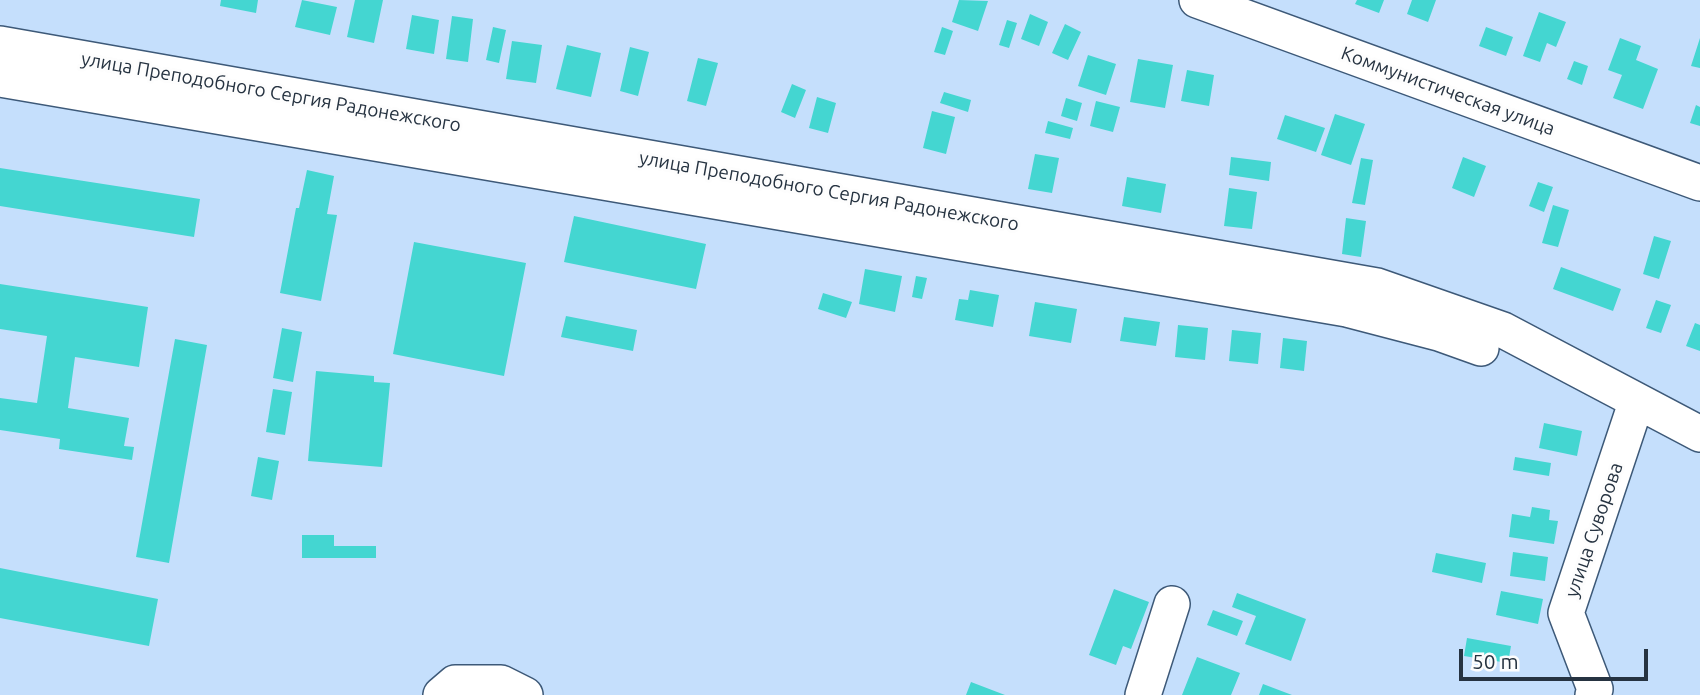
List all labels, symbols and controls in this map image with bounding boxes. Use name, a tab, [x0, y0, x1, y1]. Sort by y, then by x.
street label: Коммунистическая улица	[1338, 42, 1558, 140]
street label: улица Преподобного Сергия Радонежского	[79, 47, 463, 137]
street label: улица Преподобного Сергия Радонежского	[637, 146, 1021, 236]
street label: улица Суворова	[1560, 460, 1628, 600]
scale bar	[1462, 636, 1651, 680]
text: 50 m	[1472, 649, 1519, 673]

